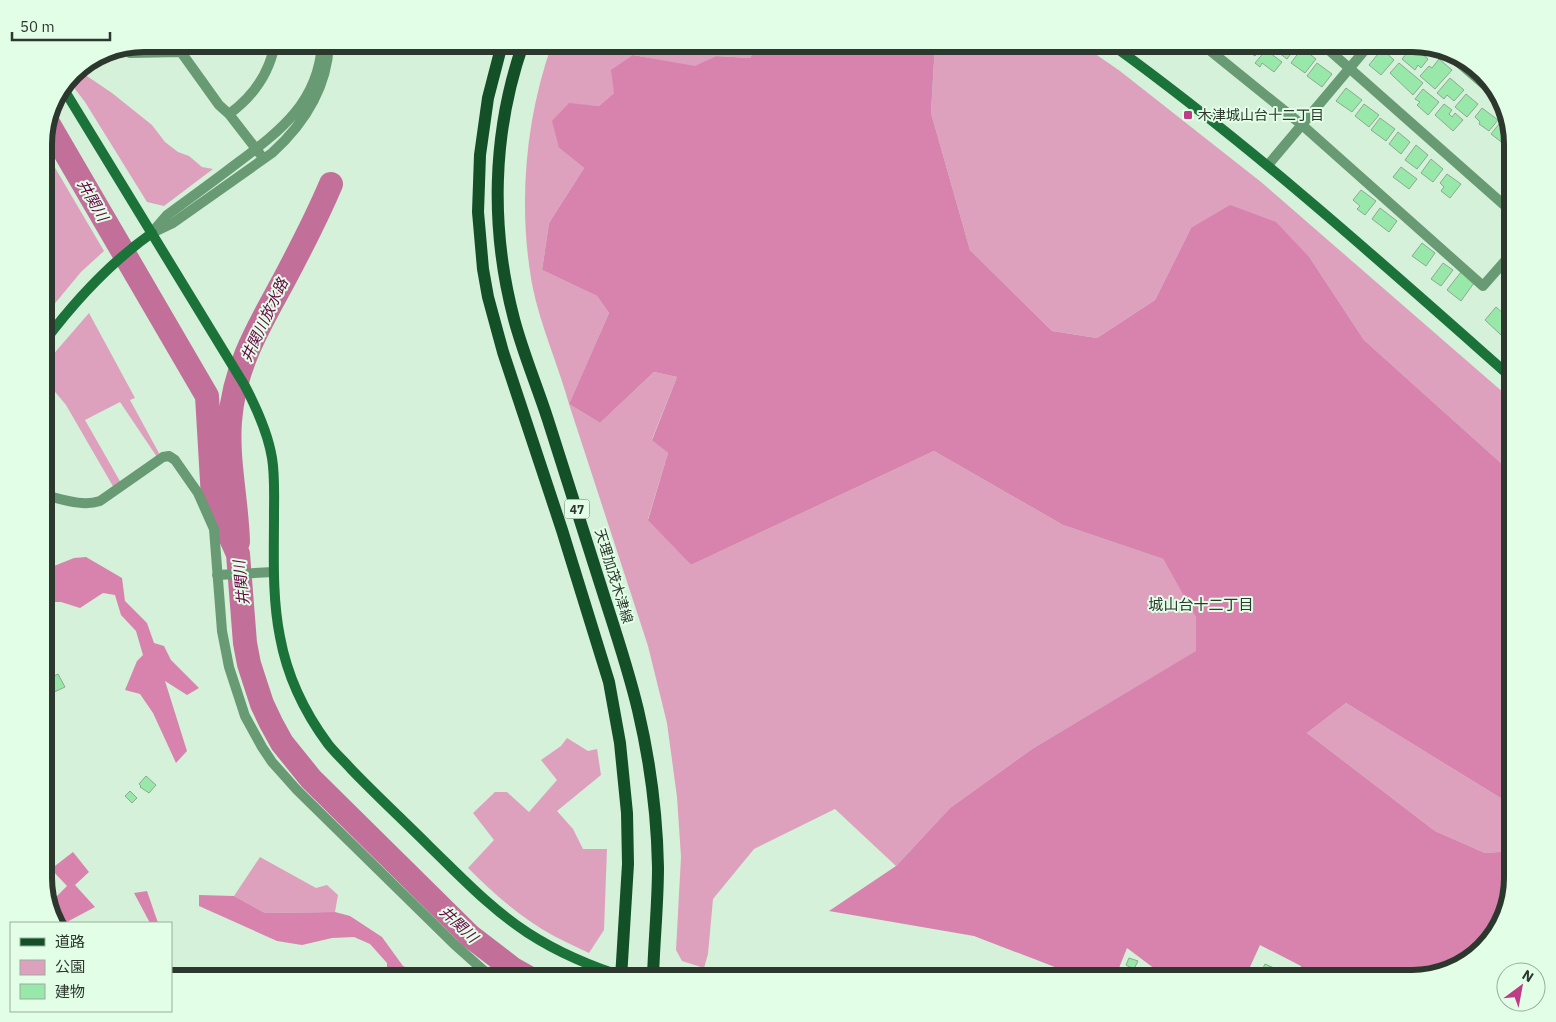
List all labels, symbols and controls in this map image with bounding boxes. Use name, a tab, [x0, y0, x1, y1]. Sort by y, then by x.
scale bar	[12, 10, 110, 42]
text: 50 m	[20, 17, 55, 36]
place label: 木津城山台十二丁目	[1198, 106, 1324, 124]
marker: 木津城山台十二丁目	[1182, 109, 1194, 121]
water label: 井関川	[74, 176, 113, 226]
water label: 井関川放水路	[236, 273, 292, 365]
road number: 47	[564, 499, 590, 518]
street label: 天理加茂木津線	[591, 527, 637, 625]
water label: 井関川	[229, 558, 253, 606]
district label: 城山台十二丁目	[1148, 595, 1254, 614]
water label: 井関川	[436, 902, 483, 948]
legend	[10, 922, 172, 1012]
text: 道路	[55, 932, 85, 951]
text: 公園	[55, 957, 85, 976]
north arrow	[1496, 962, 1546, 1012]
text: N	[1519, 966, 1537, 986]
text: 建物	[55, 982, 85, 1001]

